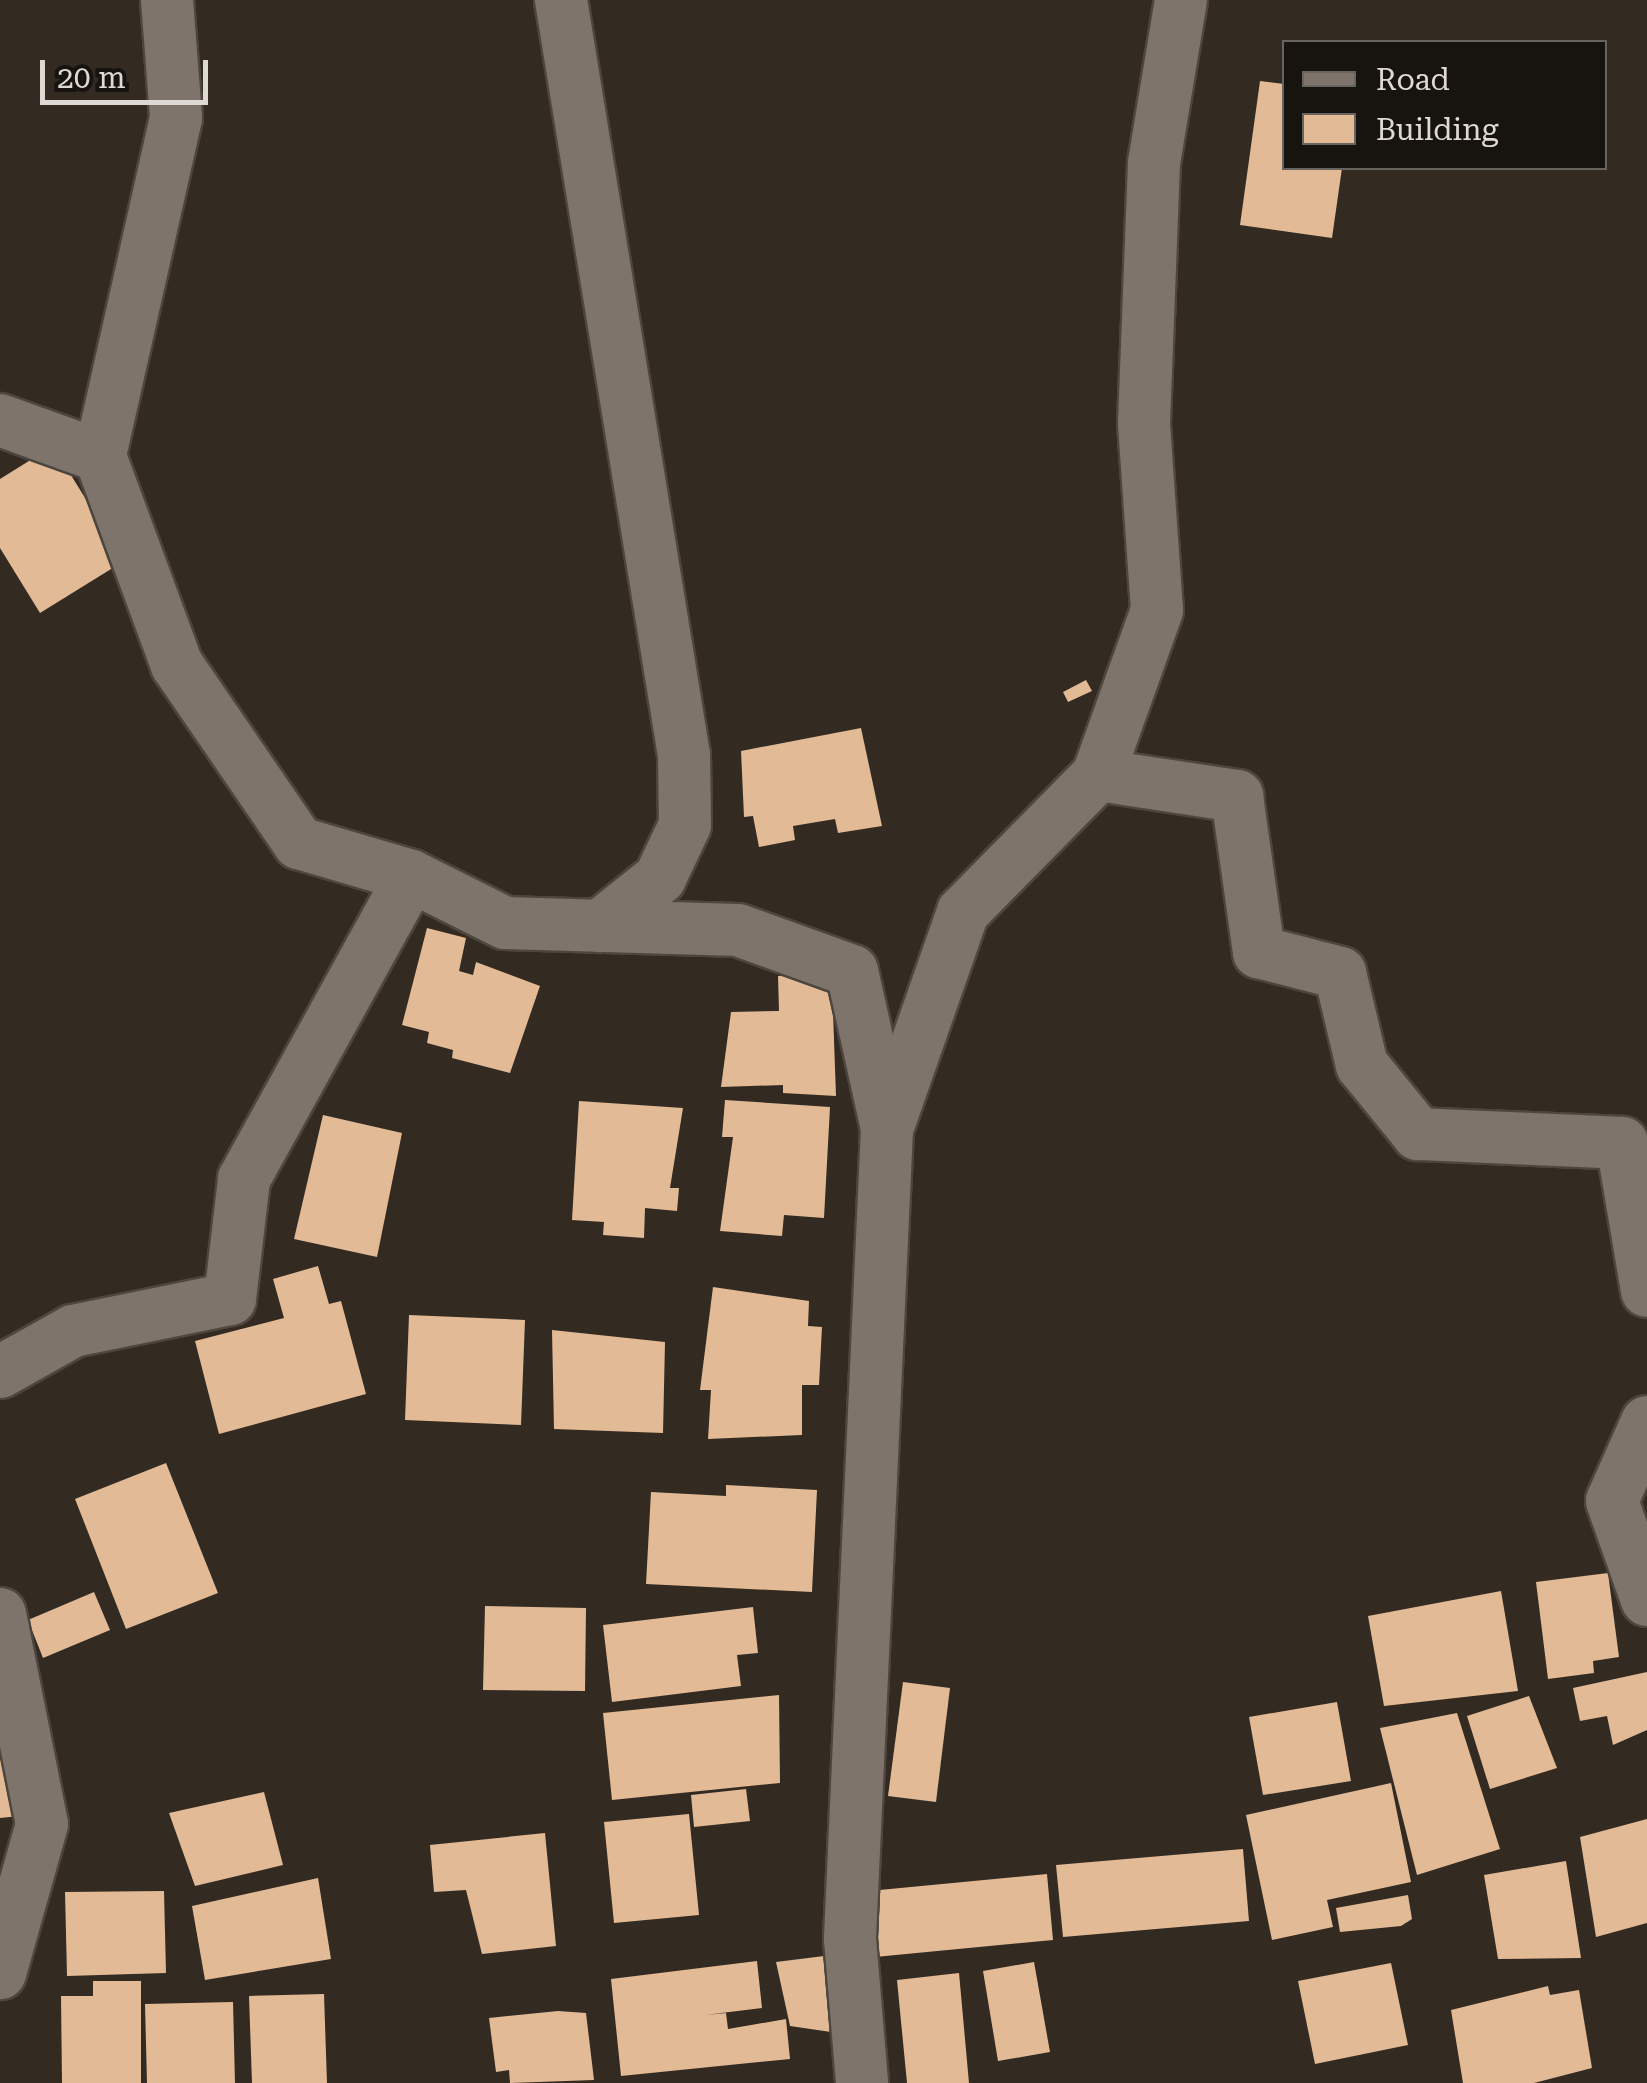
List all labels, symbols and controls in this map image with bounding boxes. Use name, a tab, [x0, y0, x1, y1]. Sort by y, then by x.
scale bar	[45, 40, 212, 102]
legend	[1282, 40, 1607, 170]
text: 20 m	[57, 60, 126, 95]
text: Road	[1376, 62, 1450, 97]
text: Building	[1376, 112, 1499, 147]

